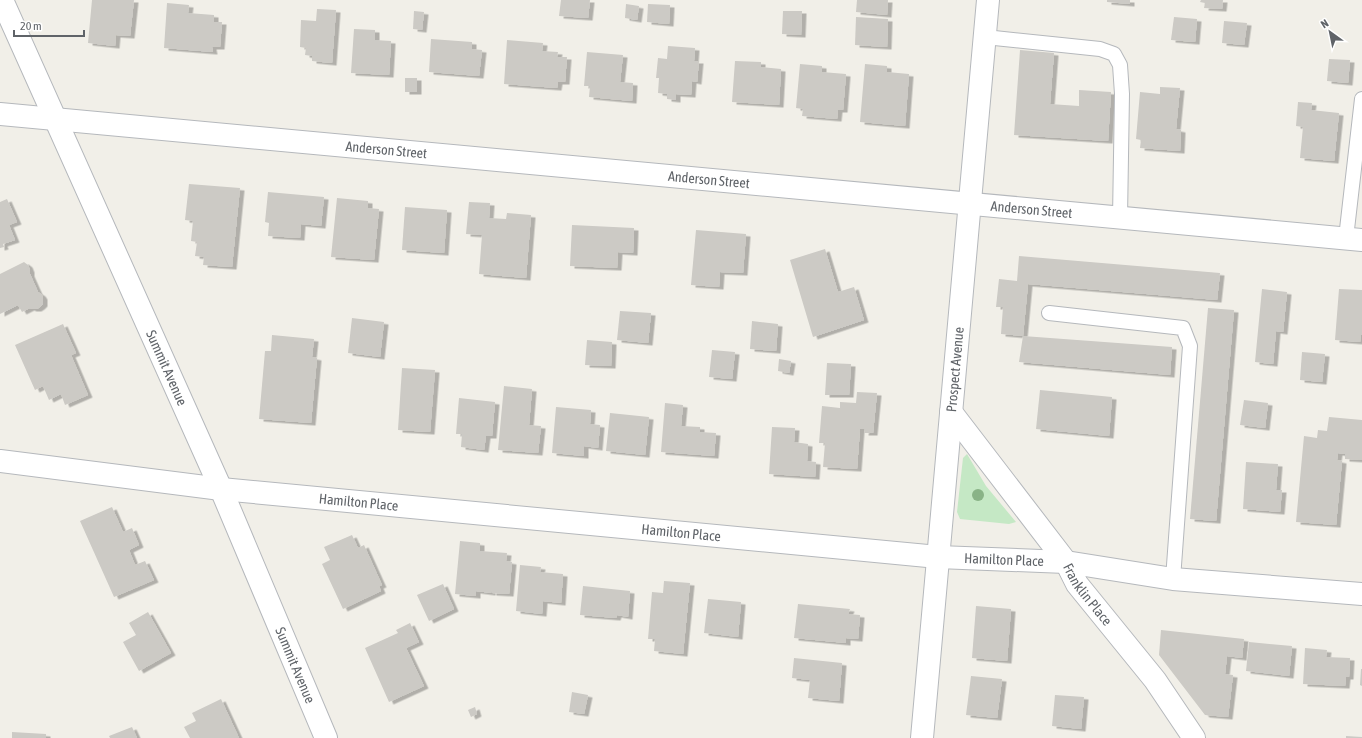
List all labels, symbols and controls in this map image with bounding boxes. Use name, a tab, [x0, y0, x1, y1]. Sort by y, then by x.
scale bar	[14, 12, 84, 38]
north arrow	[1310, 12, 1350, 52]
text: N	[1319, 17, 1331, 30]
text: 20 m	[20, 19, 42, 33]
street label: Anderson Street	[345, 138, 428, 161]
street label: Anderson Street	[667, 168, 750, 191]
street label: Anderson Street	[990, 198, 1073, 221]
street label: Prospect Avenue	[943, 326, 967, 413]
street label: Summit Avenue	[143, 328, 191, 408]
street label: Hamilton Place	[318, 490, 399, 514]
street label: Hamilton Place	[641, 521, 722, 544]
street label: Hamilton Place	[964, 550, 1044, 569]
street label: Franklin Place	[1060, 561, 1115, 629]
street label: Summit Avenue	[272, 625, 318, 706]

